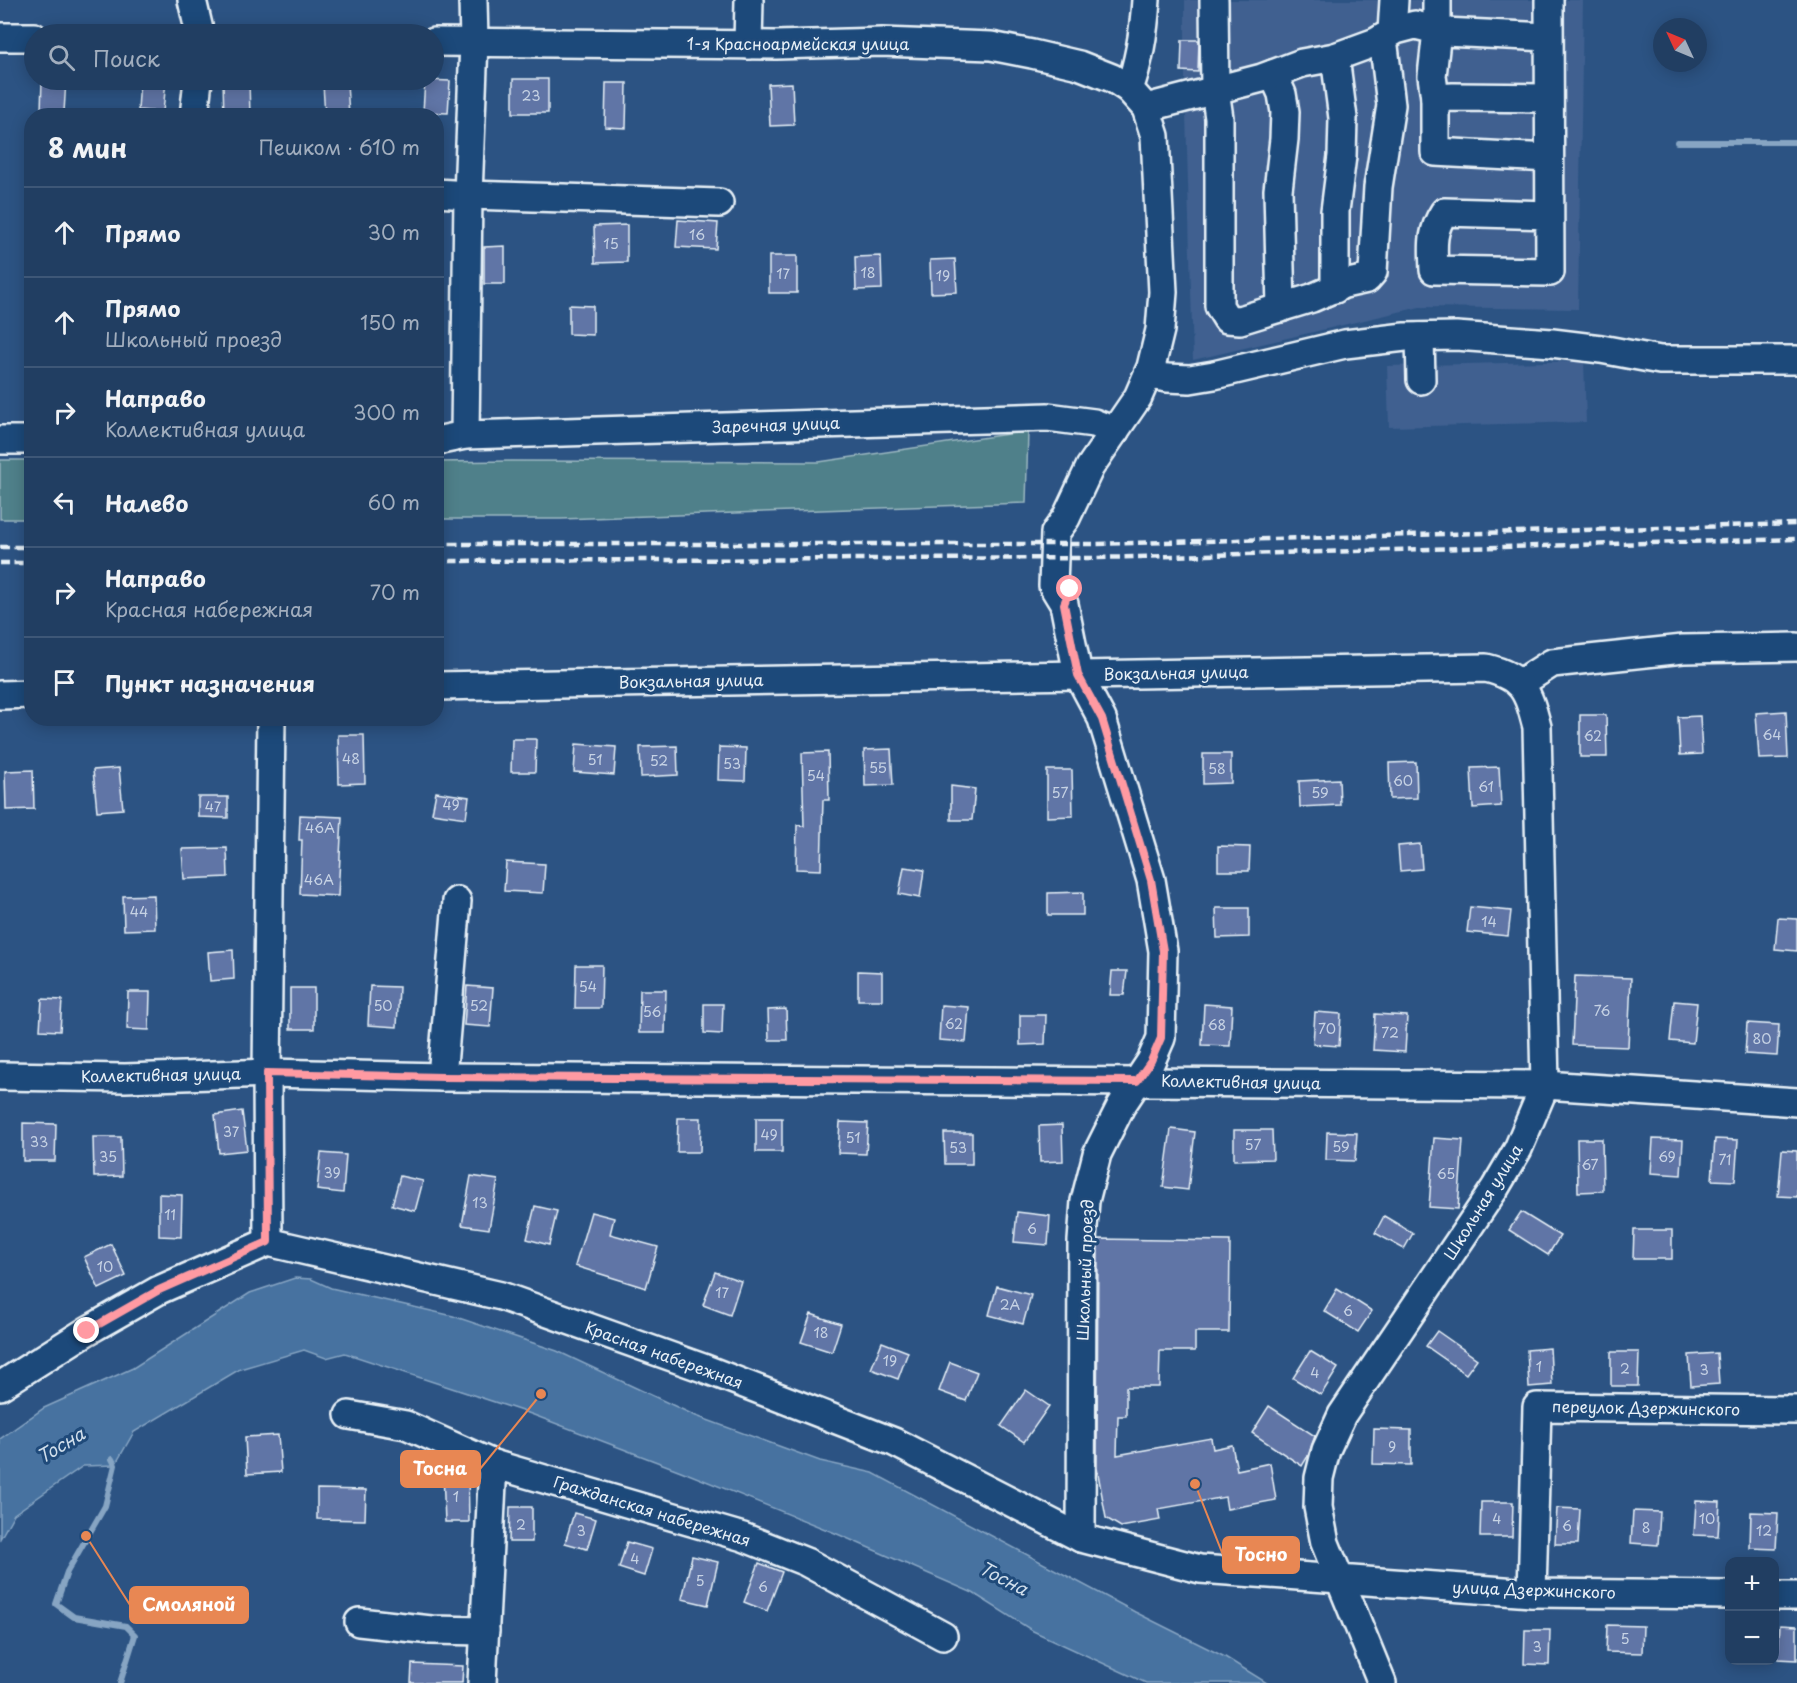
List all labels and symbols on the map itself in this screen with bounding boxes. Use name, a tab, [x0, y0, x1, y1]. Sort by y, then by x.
north arrow	[1653, 18, 1707, 72]
street label: 1-я Красноармейская улица	[687, 31, 909, 55]
house number: 23	[522, 85, 540, 106]
house number: 16	[689, 224, 705, 245]
house number: 15	[603, 233, 619, 254]
house number: 18	[860, 262, 876, 283]
house number: 17	[776, 263, 790, 284]
house number: 19	[936, 265, 950, 286]
street label: Заречная улица	[712, 410, 840, 438]
route start	[1056, 575, 1082, 601]
street label: Вокзальная улица	[1103, 659, 1249, 685]
street label: Вокзальная улица	[618, 667, 764, 693]
house number: 64	[1762, 724, 1782, 745]
house number: 62	[1584, 725, 1602, 746]
house number: 48	[342, 748, 360, 769]
house number: 51	[588, 749, 602, 770]
house number: 52	[650, 750, 668, 771]
house number: 53	[723, 753, 741, 774]
house number: 55	[869, 757, 887, 778]
house number: 58	[1208, 758, 1226, 779]
house number: 54	[807, 765, 825, 786]
house number: 60	[1393, 770, 1413, 791]
house number: 61	[1478, 776, 1494, 797]
house number: 57	[1052, 782, 1068, 803]
house number: 59	[1311, 782, 1329, 803]
house number: 49	[442, 794, 460, 815]
house number: 47	[205, 796, 222, 817]
house number: 46А	[305, 817, 335, 838]
house number: 46А	[304, 869, 334, 890]
house number: 44	[130, 901, 148, 922]
house number: 14	[1481, 911, 1497, 932]
house number: 54	[579, 976, 597, 997]
house number: 50	[373, 995, 393, 1016]
house number: 52	[470, 995, 488, 1016]
house number: 76	[1594, 1000, 1611, 1021]
house number: 56	[643, 1001, 662, 1022]
house number: 62	[945, 1013, 963, 1034]
house number: 68	[1208, 1014, 1226, 1035]
house number: 70	[1318, 1018, 1336, 1039]
house number: 72	[1381, 1022, 1399, 1043]
house number: 80	[1753, 1028, 1771, 1049]
street label: Коллективная улица	[81, 1061, 241, 1087]
street label: Коллективная улица	[1161, 1068, 1321, 1094]
house number: 37	[223, 1121, 240, 1142]
house number: 49	[760, 1124, 778, 1145]
house number: 51	[846, 1127, 860, 1148]
house number: 33	[30, 1131, 48, 1152]
house number: 57	[1245, 1134, 1261, 1155]
house number: 59	[1332, 1136, 1350, 1157]
house number: 53	[949, 1137, 967, 1158]
street label: Школьная улица	[1437, 1139, 1528, 1264]
house number: 35	[99, 1146, 117, 1167]
house number: 69	[1658, 1146, 1676, 1167]
house number: 71	[1718, 1149, 1732, 1170]
house number: 67	[1581, 1154, 1599, 1175]
house number: 39	[323, 1162, 341, 1183]
house number: 65	[1437, 1163, 1455, 1184]
house number: 13	[472, 1192, 488, 1213]
street label: Школьный проезд	[1070, 1199, 1098, 1341]
house number: 11	[164, 1204, 176, 1225]
house number: 6	[1027, 1218, 1037, 1239]
house number: 10	[97, 1256, 113, 1277]
house number: 17	[715, 1282, 729, 1303]
house number: 2А	[1000, 1294, 1021, 1315]
house number: 6	[1343, 1300, 1353, 1321]
street label: Красная набережная	[582, 1314, 747, 1394]
route end	[73, 1317, 99, 1343]
house number: 18	[813, 1322, 829, 1343]
house number: 19	[883, 1350, 897, 1371]
house number: 1	[1536, 1356, 1542, 1377]
house number: 2	[1620, 1358, 1630, 1379]
house number: 3	[1699, 1359, 1709, 1380]
house number: 4	[1310, 1362, 1320, 1383]
street label: переулок Дзержинского	[1552, 1393, 1740, 1421]
water label: Тосна	[31, 1419, 90, 1470]
house number: 9	[1388, 1436, 1396, 1457]
callout: Тосна	[401, 1451, 480, 1487]
text: Тосна	[413, 1454, 467, 1481]
street label: Гражданская набережная	[551, 1469, 754, 1552]
house number: 1	[453, 1486, 459, 1507]
house number: 4	[1492, 1508, 1502, 1529]
house number: 10	[1699, 1508, 1715, 1529]
house number: 2	[516, 1514, 526, 1535]
house number: 6	[1562, 1515, 1572, 1536]
house number: 8	[1642, 1517, 1650, 1538]
house number: 3	[576, 1520, 586, 1541]
house number: 12	[1756, 1520, 1772, 1541]
callout: Тосно	[1223, 1537, 1299, 1573]
text: Тосно	[1235, 1540, 1288, 1567]
house number: 4	[630, 1548, 640, 1569]
water label: Тосна	[974, 1554, 1034, 1602]
house number: 5	[695, 1570, 705, 1591]
street label: улица Дзержинского	[1452, 1574, 1616, 1604]
house number: 6	[758, 1576, 768, 1597]
callout: Смоляной	[130, 1587, 248, 1623]
text: Смоляной	[142, 1590, 236, 1617]
house number: 5	[1620, 1628, 1630, 1649]
house number: 3	[1532, 1636, 1542, 1657]

